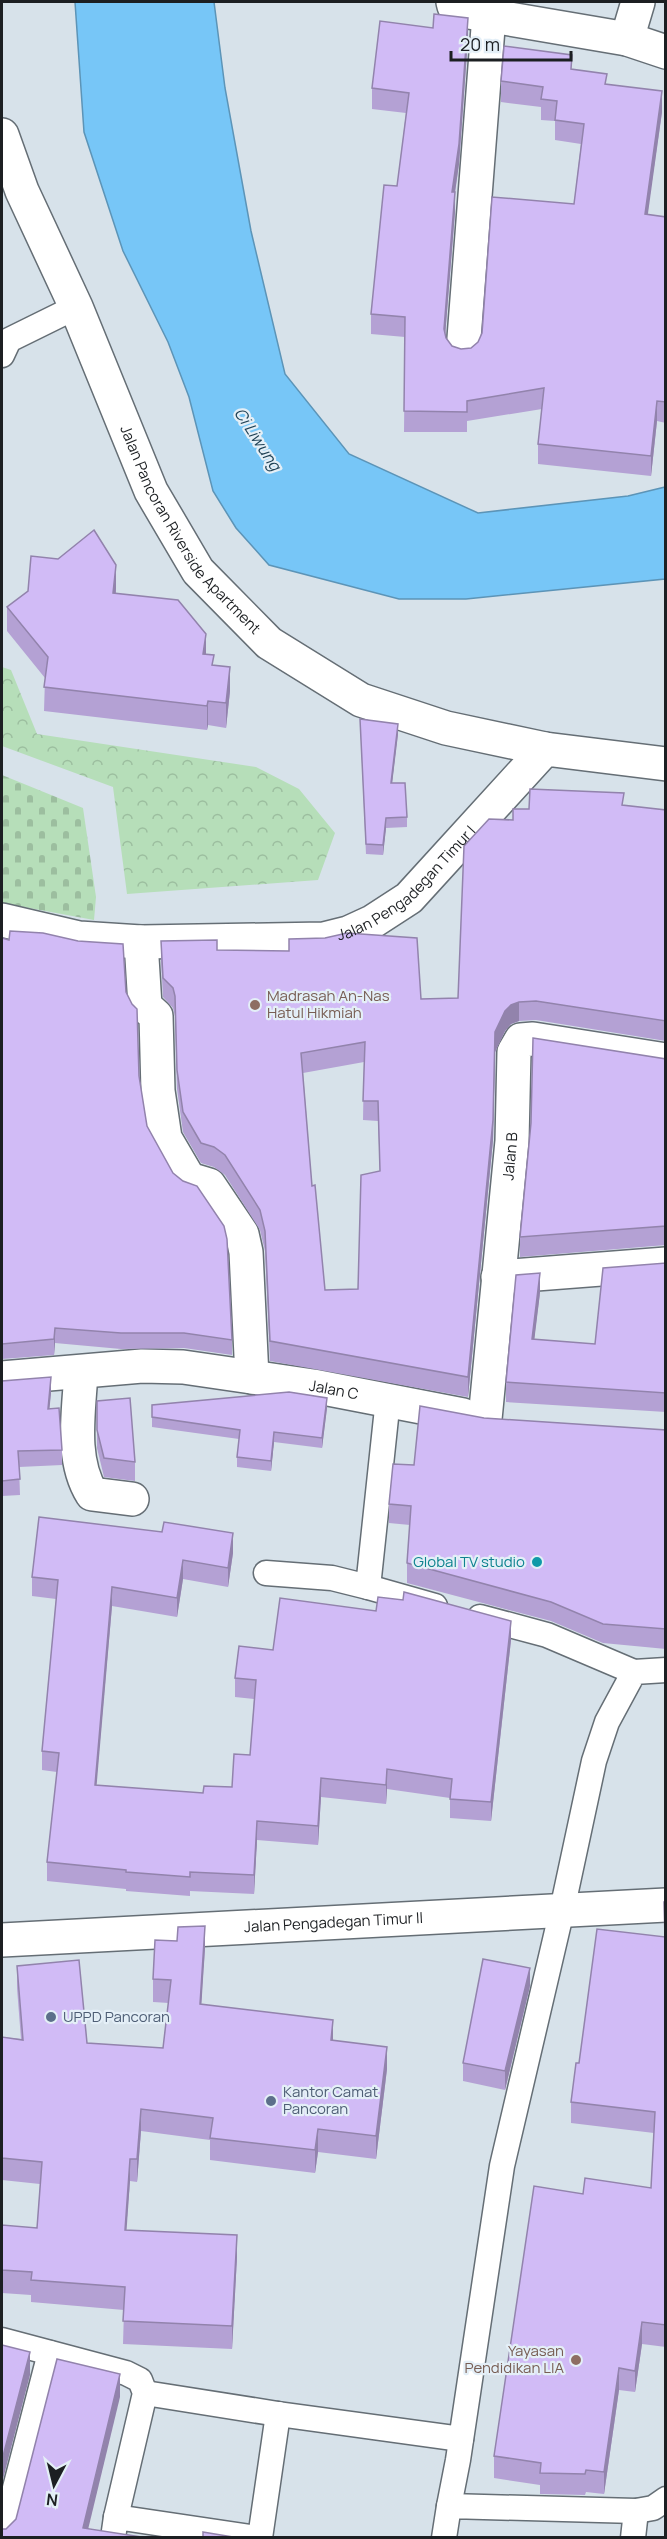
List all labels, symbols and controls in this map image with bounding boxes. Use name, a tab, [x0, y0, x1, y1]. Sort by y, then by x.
scale bar	[451, 24, 571, 62]
text: 20 m	[460, 32, 500, 56]
water label: Ci Liwung	[229, 403, 287, 476]
street label: Jalan Pancoran Riverside Apartment	[115, 422, 266, 639]
street label: Jalan Pengadegan Timur I	[335, 821, 480, 945]
place label: Madrasah An-Nas Hatul Hikmiah	[267, 985, 390, 1023]
marker: Madrasah An-Nas Hatul Hikmiah	[248, 998, 262, 1012]
street label: Jalan B	[497, 1132, 522, 1181]
street label: Jalan C	[308, 1375, 361, 1405]
place label: Global TV studio	[413, 1551, 525, 1572]
marker: Global TV studio	[530, 1555, 544, 1569]
street label: Jalan Pengadegan Timur II	[243, 1907, 424, 1937]
place label: UPPD Pancoran	[63, 2006, 170, 2027]
marker: UPPD Pancoran	[44, 2010, 58, 2024]
place label: Kantor Camat Pancoran	[283, 2081, 378, 2119]
marker: Kantor Camat Pancoran	[264, 2094, 278, 2108]
place label: Yayasan Pendidikan LIA	[464, 2340, 564, 2378]
marker: Yayasan Pendidikan LIA	[569, 2353, 583, 2367]
north arrow	[24, 2455, 84, 2515]
text: N	[45, 2488, 59, 2512]

